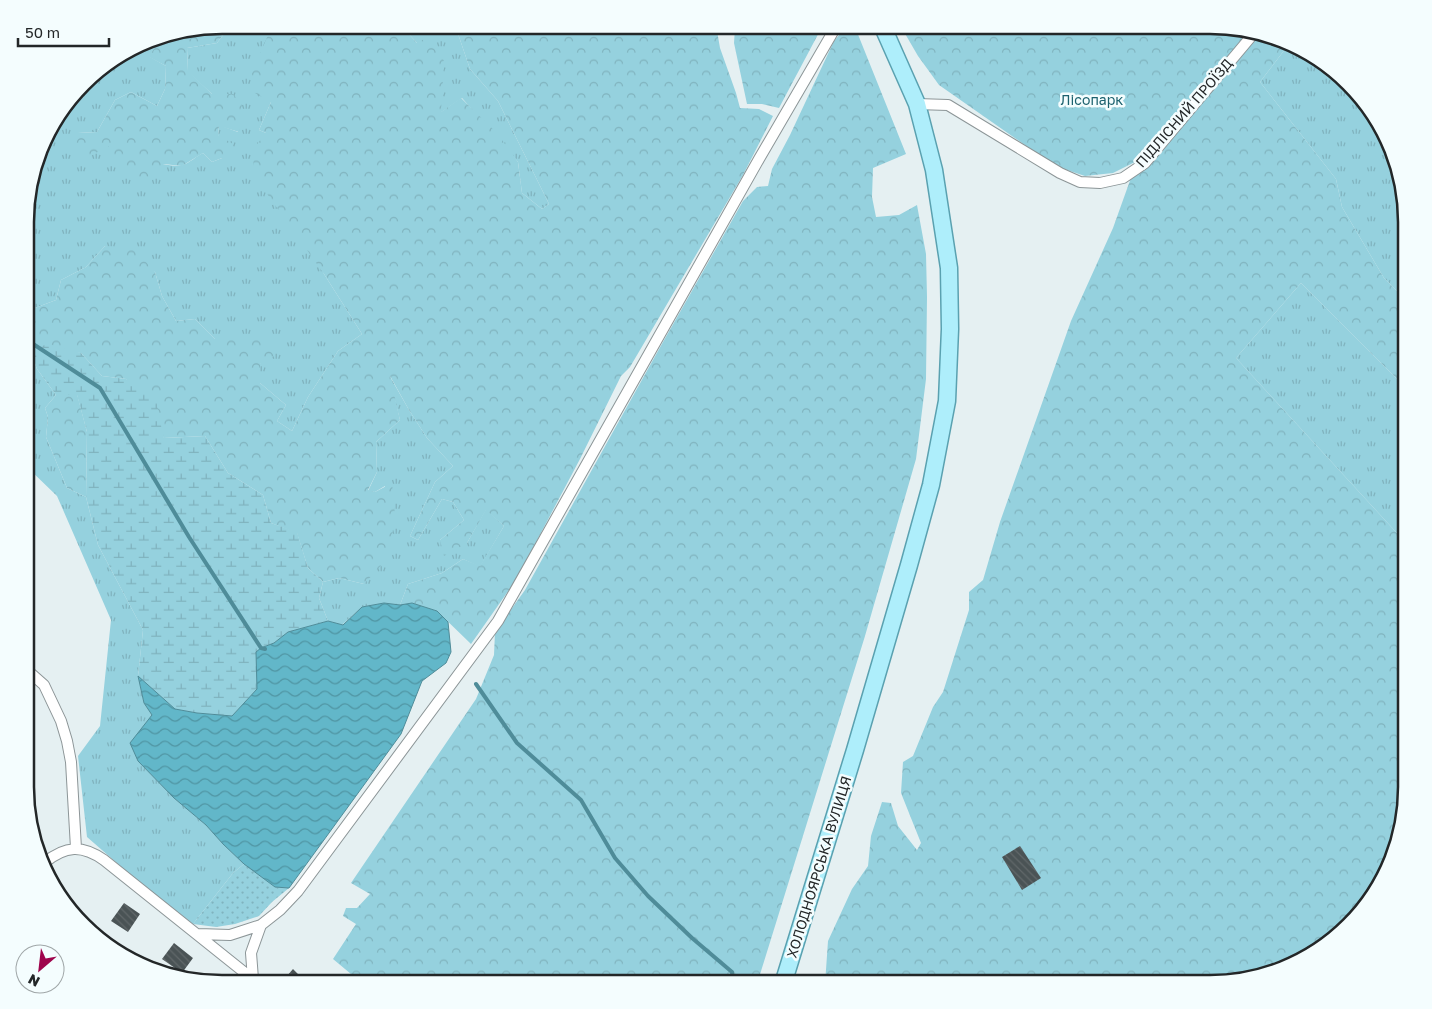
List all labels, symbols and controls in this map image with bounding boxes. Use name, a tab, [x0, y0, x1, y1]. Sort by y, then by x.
scale bar	[18, 15, 109, 47]
text: 50 m	[25, 23, 60, 41]
street label: ПІДЛІСНИЙ ПРОЇЗД	[1132, 55, 1235, 171]
park label: Лісопарк	[1061, 91, 1123, 108]
street label: ХОЛОДНОЯРСЬКА ВУЛИЦЯ	[783, 774, 854, 960]
north arrow	[15, 944, 65, 994]
text: N	[25, 971, 42, 991]

